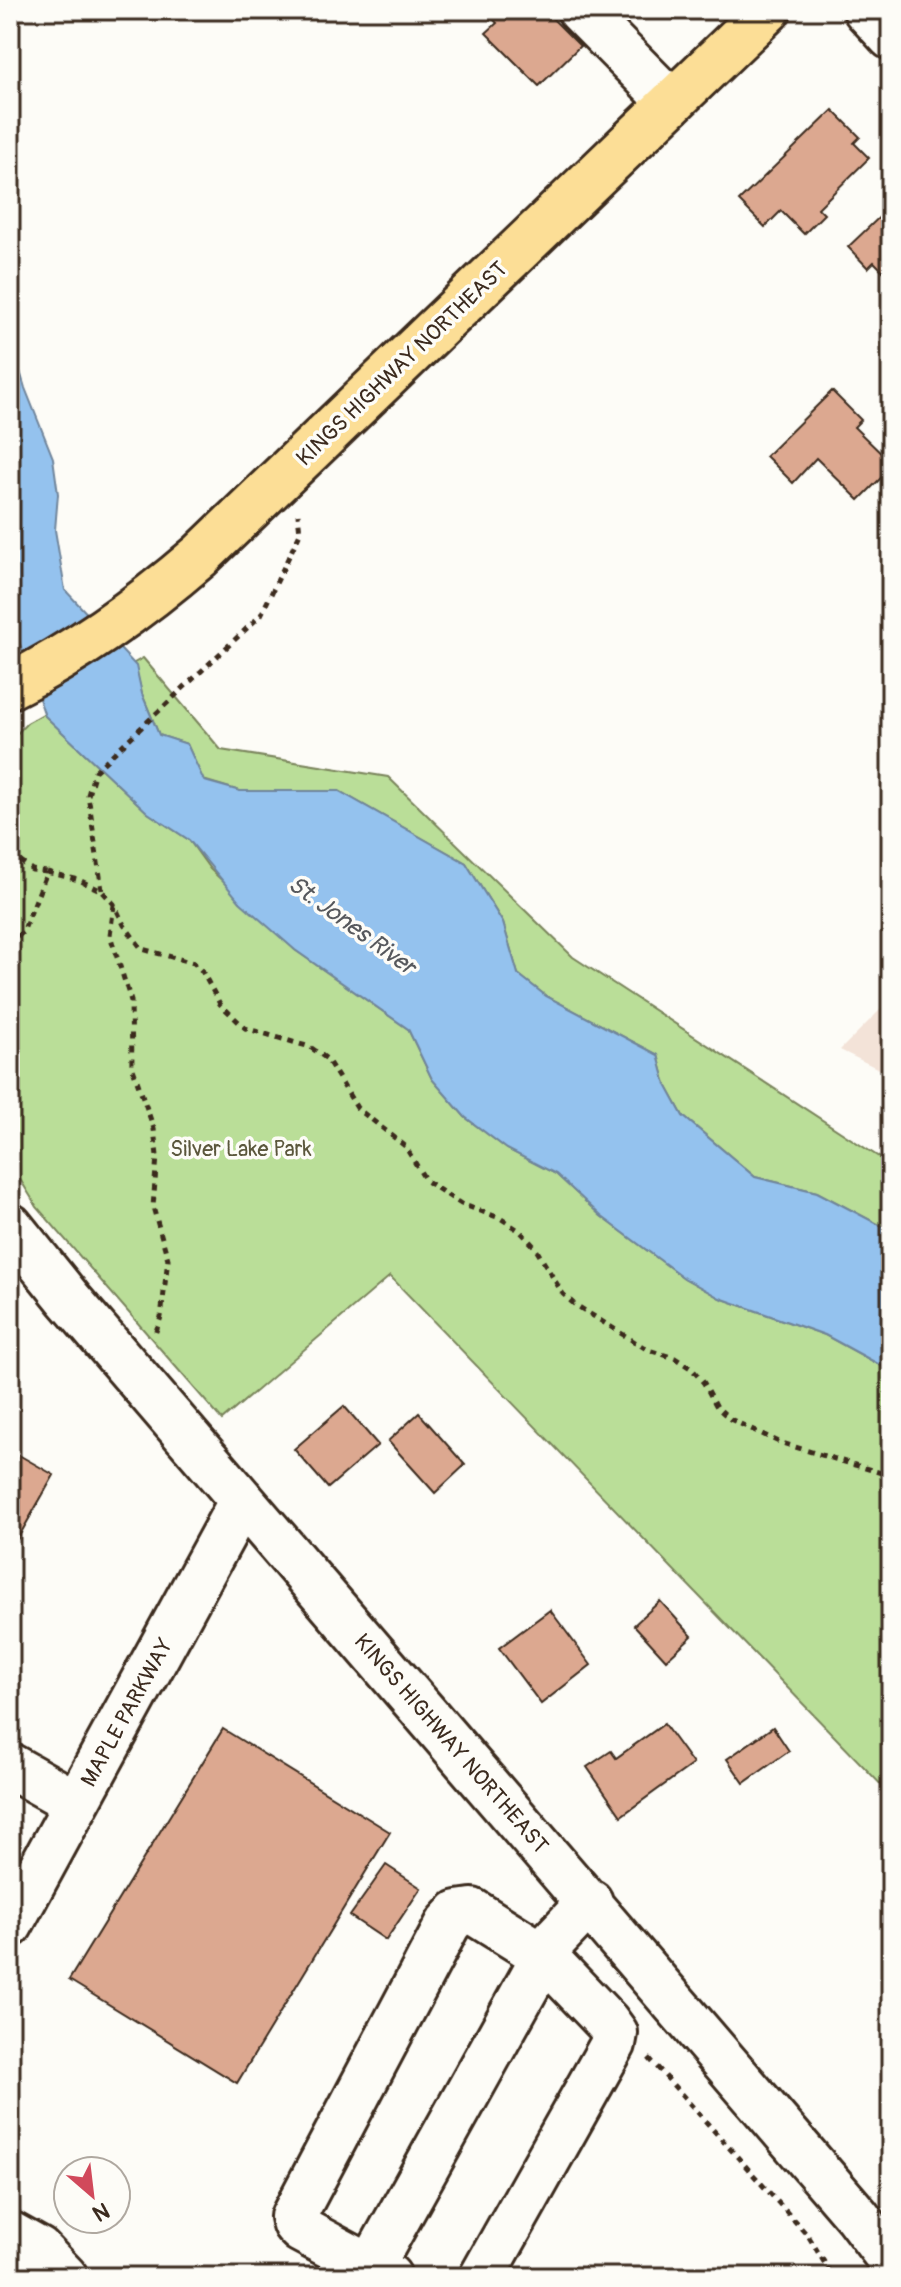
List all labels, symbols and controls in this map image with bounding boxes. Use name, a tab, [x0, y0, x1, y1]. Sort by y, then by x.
street label: KINGS HIGHWAY NORTHEAST	[290, 256, 513, 472]
water label: St. Jones River	[283, 870, 424, 983]
park label: Silver Lake Park	[170, 1135, 312, 1163]
street label: KINGS HIGHWAY NORTHEAST	[348, 1628, 554, 1859]
street label: MAPLE PARKWAY	[75, 1633, 179, 1792]
north arrow	[52, 2155, 132, 2235]
text: N	[88, 2196, 114, 2228]

